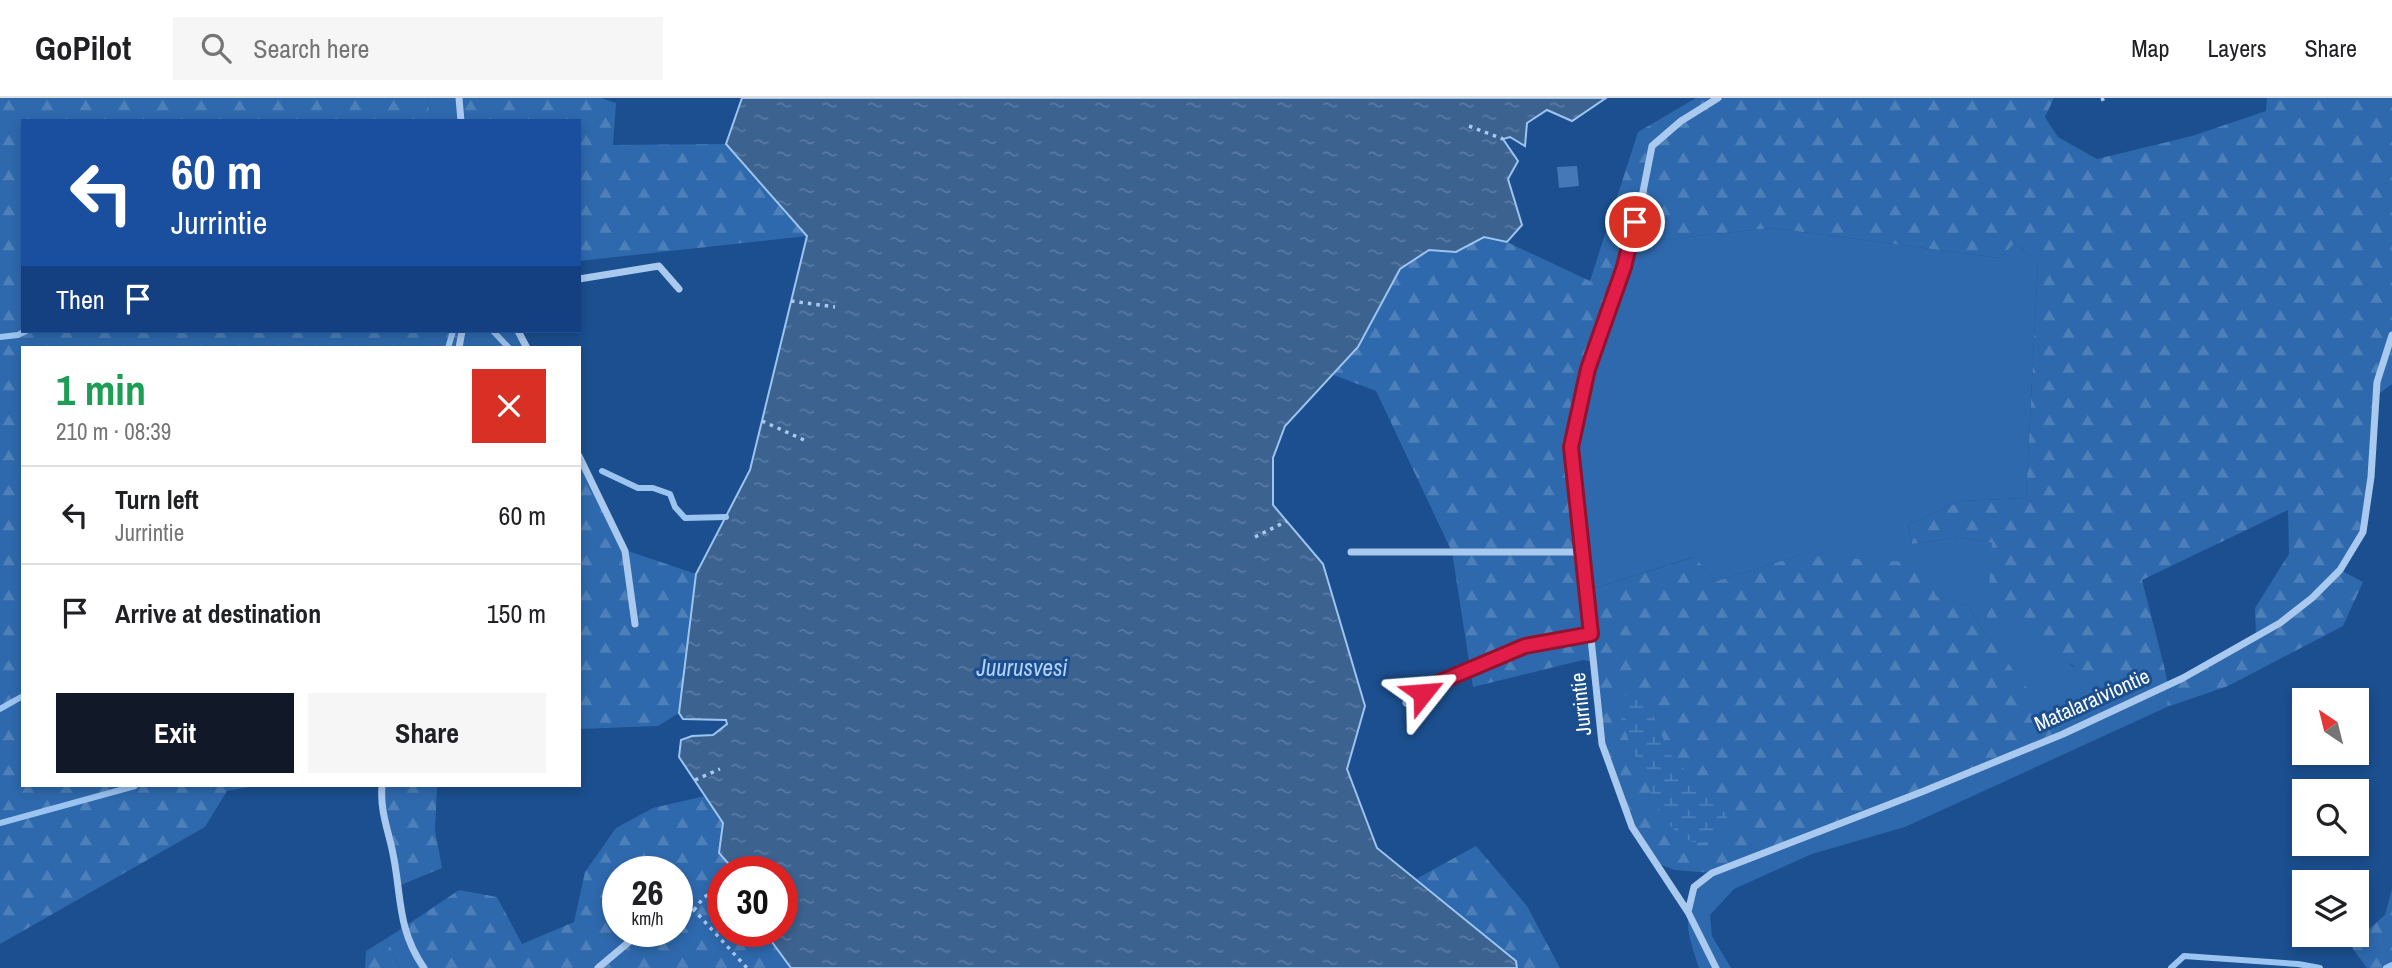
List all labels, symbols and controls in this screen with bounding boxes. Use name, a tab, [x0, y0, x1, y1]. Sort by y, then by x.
search box	[173, 17, 663, 80]
text: GoPilot	[35, 26, 131, 70]
icon: search	[197, 29, 235, 67]
text: Search here	[253, 31, 369, 66]
text: Map	[2131, 32, 2169, 64]
text: Layers	[2207, 32, 2266, 64]
text: Share	[2304, 32, 2357, 64]
text: 60 m	[171, 138, 263, 204]
icon: left	[56, 147, 147, 238]
pin	[1605, 192, 1665, 252]
text: Jurrintie	[171, 201, 267, 244]
icon: arrive	[1616, 203, 1654, 241]
icon: arrive	[119, 280, 157, 318]
text: Then	[56, 282, 105, 317]
text: 1 min	[56, 362, 146, 418]
button: close	[472, 369, 546, 443]
text: 210 m · 08:39	[56, 416, 171, 447]
text: Turn left	[115, 482, 199, 517]
icon: left	[56, 496, 94, 534]
text: 60 m	[499, 498, 546, 533]
text: Jurrintie	[115, 517, 184, 548]
icon: arrive	[56, 594, 94, 632]
text: Arrive at destination	[115, 596, 321, 631]
text: 150 m	[487, 596, 546, 631]
water label: Juurusvesi	[975, 652, 1068, 683]
position arrow	[1386, 656, 1460, 730]
street label: Matalaraiviontie	[2029, 661, 2154, 738]
street label: Jurrintie	[1563, 671, 1598, 737]
north arrow	[2292, 688, 2370, 765]
map controls	[2292, 688, 2369, 947]
button: Exit	[56, 693, 294, 773]
button: Share	[308, 693, 546, 773]
button: search	[2292, 779, 2369, 856]
speed limit sign: 30	[707, 856, 798, 947]
text: 26	[632, 869, 663, 916]
button: layers	[2292, 870, 2369, 947]
text: km/h	[632, 906, 664, 931]

